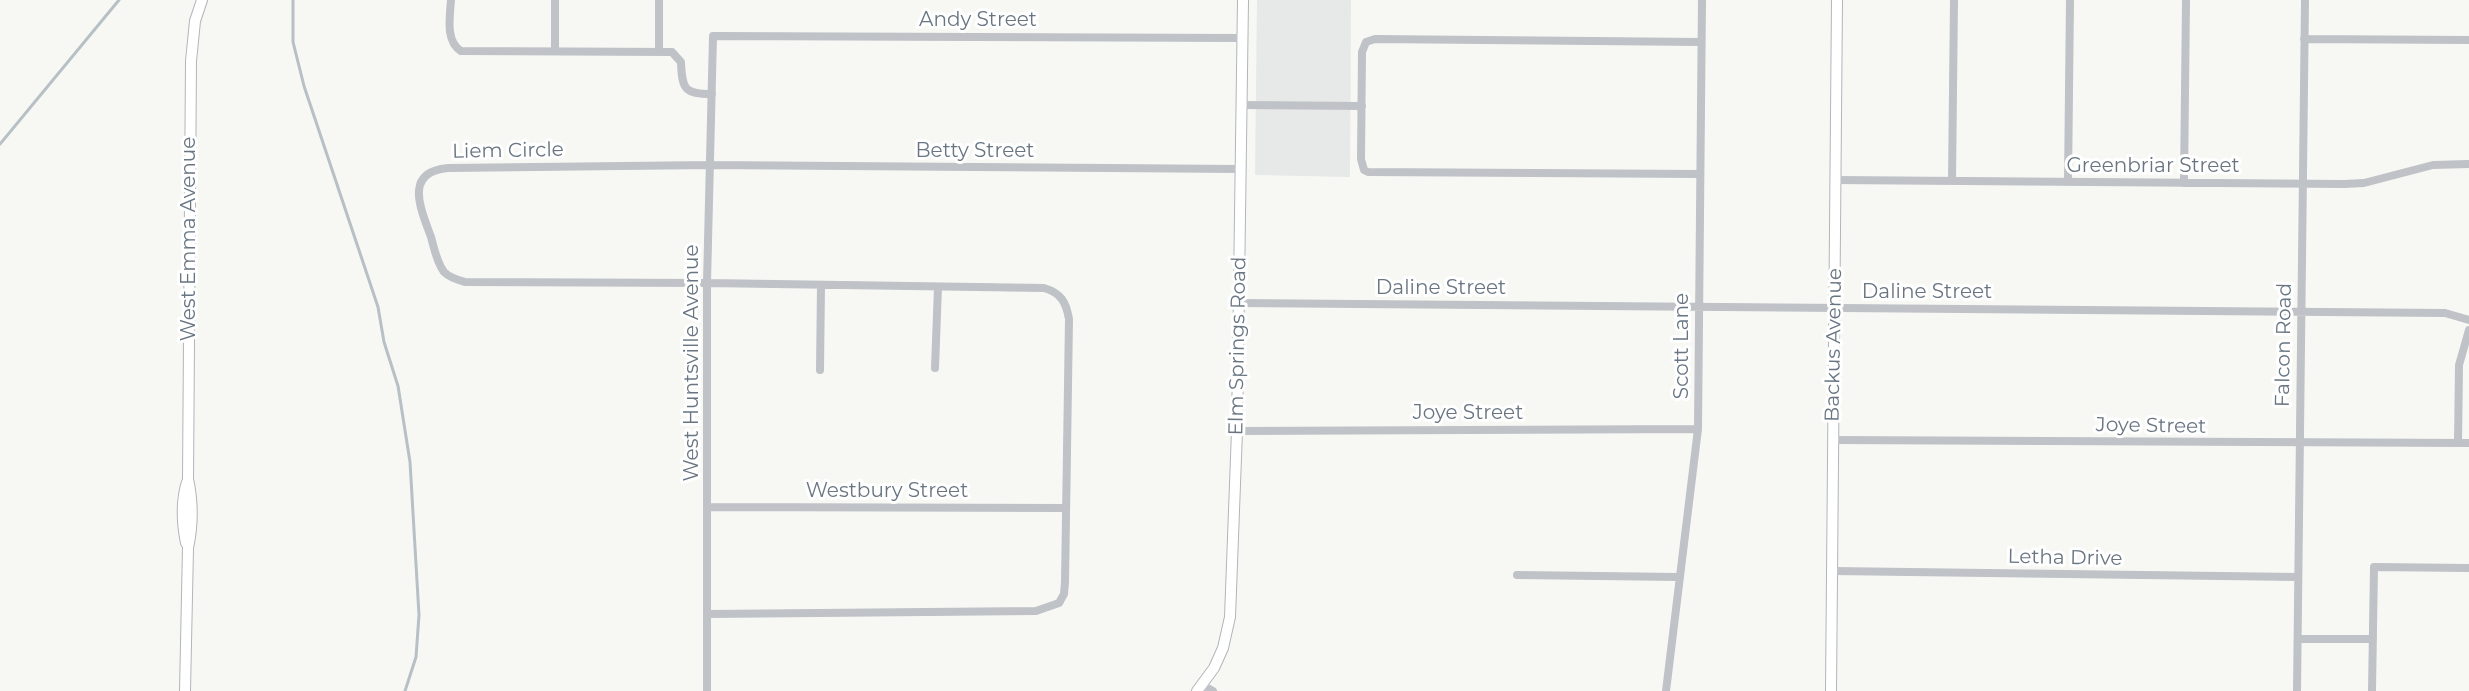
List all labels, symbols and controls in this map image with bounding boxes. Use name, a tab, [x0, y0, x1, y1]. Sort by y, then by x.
street label: Andy Street	[919, 8, 1037, 32]
street label: West Emma Avenue	[177, 137, 201, 341]
street label: Liem Circle	[452, 138, 564, 164]
street label: Betty Street	[916, 139, 1034, 163]
street label: Greenbriar Street	[2066, 154, 2240, 178]
street label: West Huntsville Avenue	[680, 245, 704, 481]
street label: Elm Springs Road	[1224, 256, 1252, 436]
street label: Backus Avenue	[1821, 268, 1847, 422]
street label: Daline Street	[1376, 276, 1506, 300]
street label: Daline Street	[1862, 280, 1992, 304]
street label: Falcon Road	[2271, 283, 2297, 407]
street label: Scott Lane	[1670, 293, 1694, 399]
street label: Joye Street	[1413, 401, 1523, 425]
street label: Joye Street	[2096, 413, 2206, 439]
street label: Westbury Street	[806, 479, 968, 503]
street label: Letha Drive	[2007, 545, 2123, 571]

